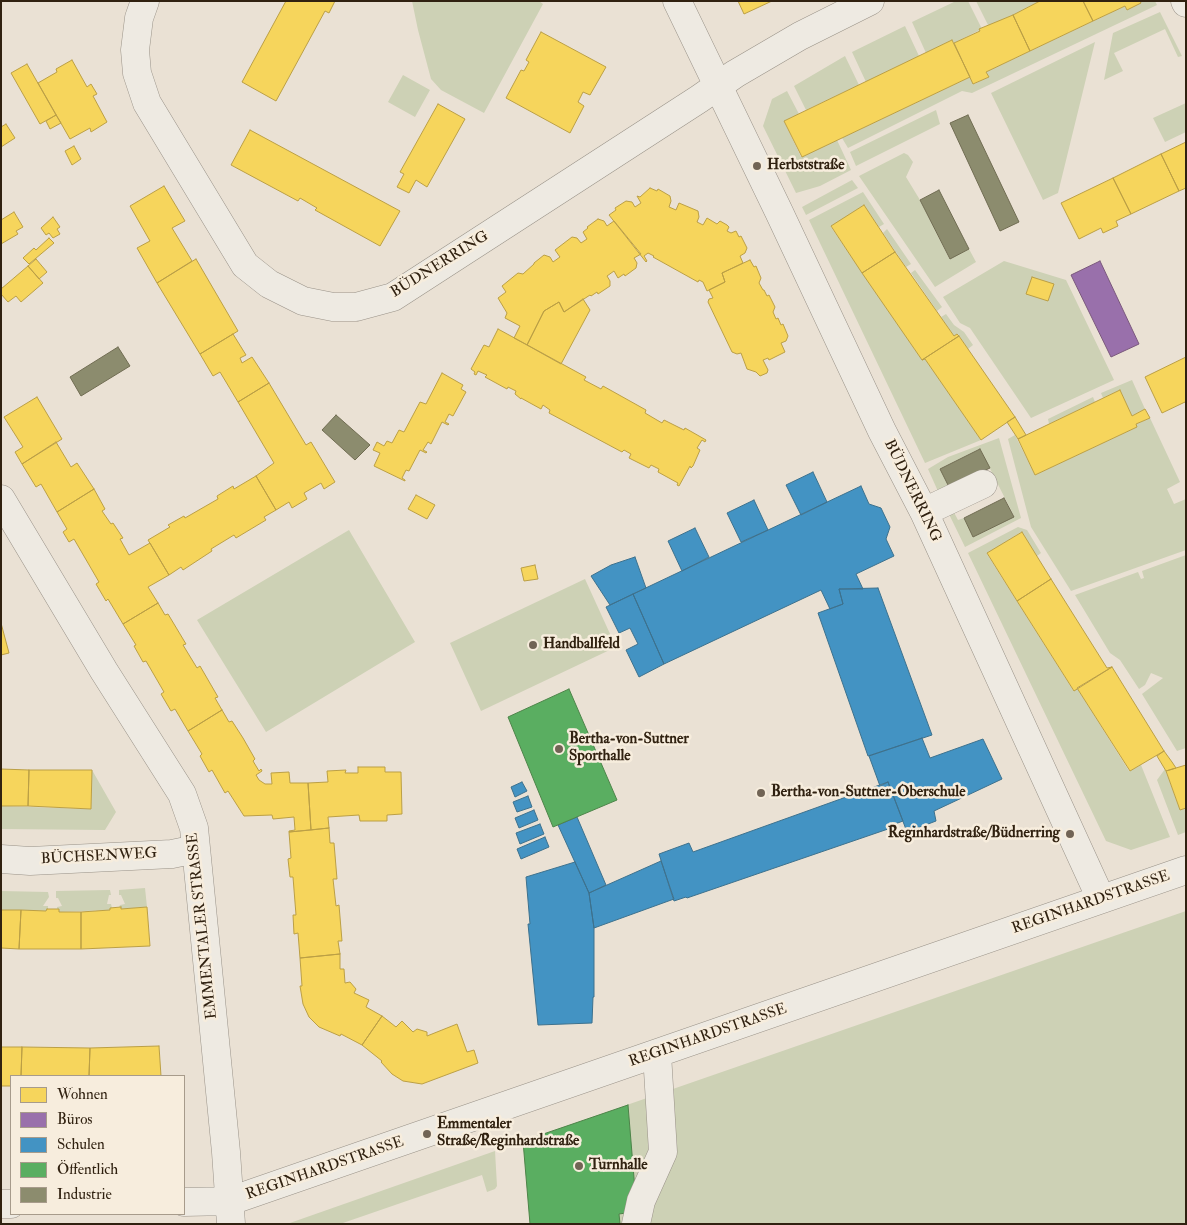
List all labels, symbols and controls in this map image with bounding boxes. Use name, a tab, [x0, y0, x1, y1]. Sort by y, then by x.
place label: Herbststraße	[767, 157, 844, 175]
marker: Herbststraße	[751, 160, 763, 172]
street label: BÜDNERRING	[388, 228, 492, 302]
street label: BÜDNERRING	[879, 437, 945, 545]
place label: Handballfeld	[543, 636, 620, 654]
marker: Handballfeld	[527, 639, 539, 651]
place label: Bertha-von-Suttner Sporthalle	[569, 731, 689, 766]
marker: Bertha-von-Suttner Sporthalle	[553, 743, 565, 755]
place label: Bertha-von-Suttner-Oberschule	[771, 784, 965, 802]
marker: Bertha-von-Suttner-Oberschule	[755, 787, 767, 799]
place label: Reginhardstraße/Büdnerring	[888, 825, 1060, 843]
marker: Reginhardstraße/Büdnerring	[1064, 828, 1076, 840]
street label: EMMENTALER STRASSE	[184, 832, 222, 1020]
street label: BÜCHSENWEG	[40, 845, 158, 869]
street label: REGINHARDSTRASSE	[1010, 868, 1172, 938]
street label: REGINHARDSTRASSE	[627, 1001, 789, 1071]
legend	[10, 1075, 185, 1215]
text: Wohnen	[57, 1085, 108, 1104]
text: Büros	[57, 1110, 93, 1129]
place label: Emmentaler Straße/Reginhardstraße	[437, 1116, 579, 1151]
marker: Emmentaler Straße/Reginhardstraße	[421, 1128, 433, 1140]
street label: REGINHARDSTRASSE	[244, 1134, 406, 1204]
text: Schulen	[57, 1135, 105, 1154]
place label: Turnhalle	[589, 1157, 648, 1175]
text: Öffentlich	[57, 1160, 118, 1179]
marker: Turnhalle	[573, 1160, 585, 1172]
text: Industrie	[57, 1185, 112, 1204]

